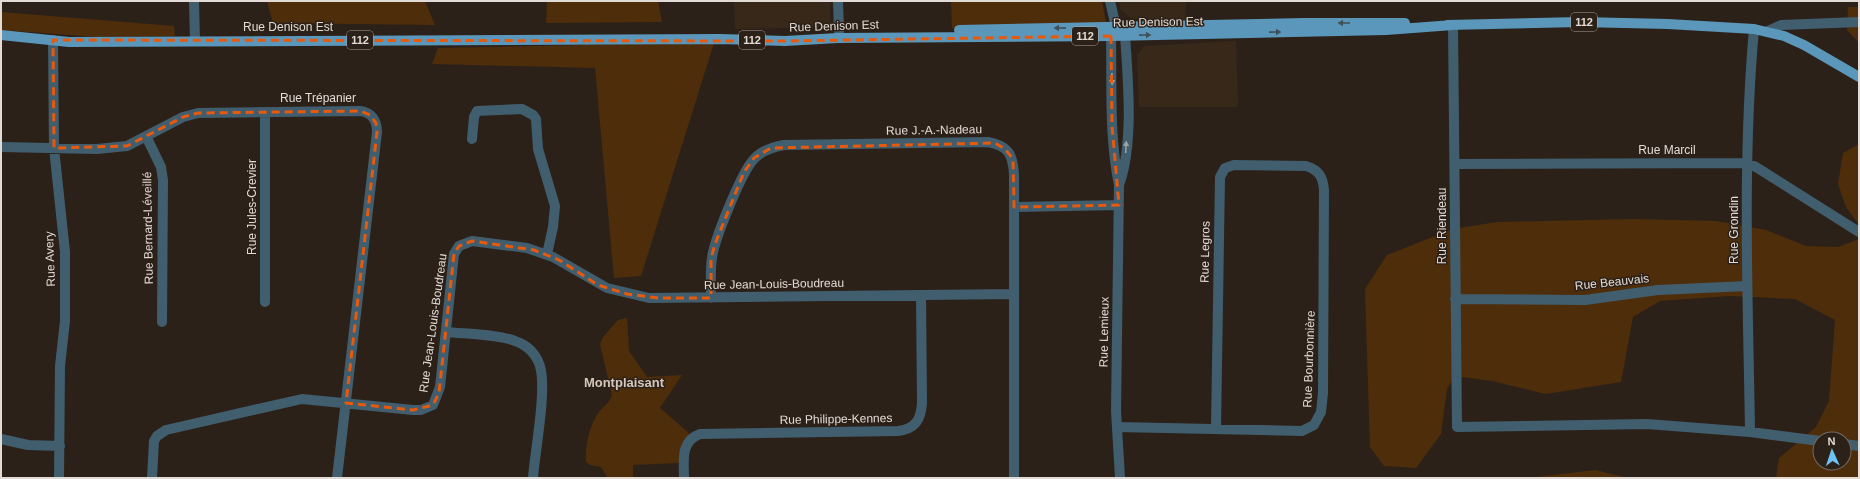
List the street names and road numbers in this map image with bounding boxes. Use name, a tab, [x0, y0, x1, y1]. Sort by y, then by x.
road number: 112	[1571, 13, 1597, 31]
street label: Rue Denison Est	[1113, 14, 1204, 30]
street label: Rue Denison Est	[789, 17, 880, 35]
street label: Rue Denison Est	[243, 20, 334, 34]
road number: 112	[1072, 27, 1098, 45]
road number: 112	[347, 31, 373, 49]
road number: 112	[739, 31, 765, 49]
street label: Rue Trépanier	[280, 91, 356, 105]
street label: Rue J.-A.-Nadeau	[886, 122, 982, 138]
street label: Rue Marcil	[1638, 143, 1696, 157]
street label: Rue Jules-Crevier	[245, 159, 259, 255]
street label: Rue Bernard-Léveillé	[140, 171, 156, 284]
street label: Rue Riendeau	[1435, 188, 1449, 264]
street label: Rue Grondin	[1727, 196, 1741, 264]
street label: Rue Legros	[1197, 221, 1213, 283]
street label: Rue Avery	[42, 231, 58, 287]
street label: Rue Jean-Louis-Boudreau	[416, 253, 450, 393]
street label: Rue Beauvais	[1574, 271, 1650, 293]
street label: Rue Jean-Louis-Boudreau	[704, 276, 844, 292]
street label: Rue Lemieux	[1096, 297, 1112, 367]
street label: Rue Bourbonnière	[1300, 310, 1318, 408]
street label: Rue Philippe-Kennes	[780, 411, 892, 427]

